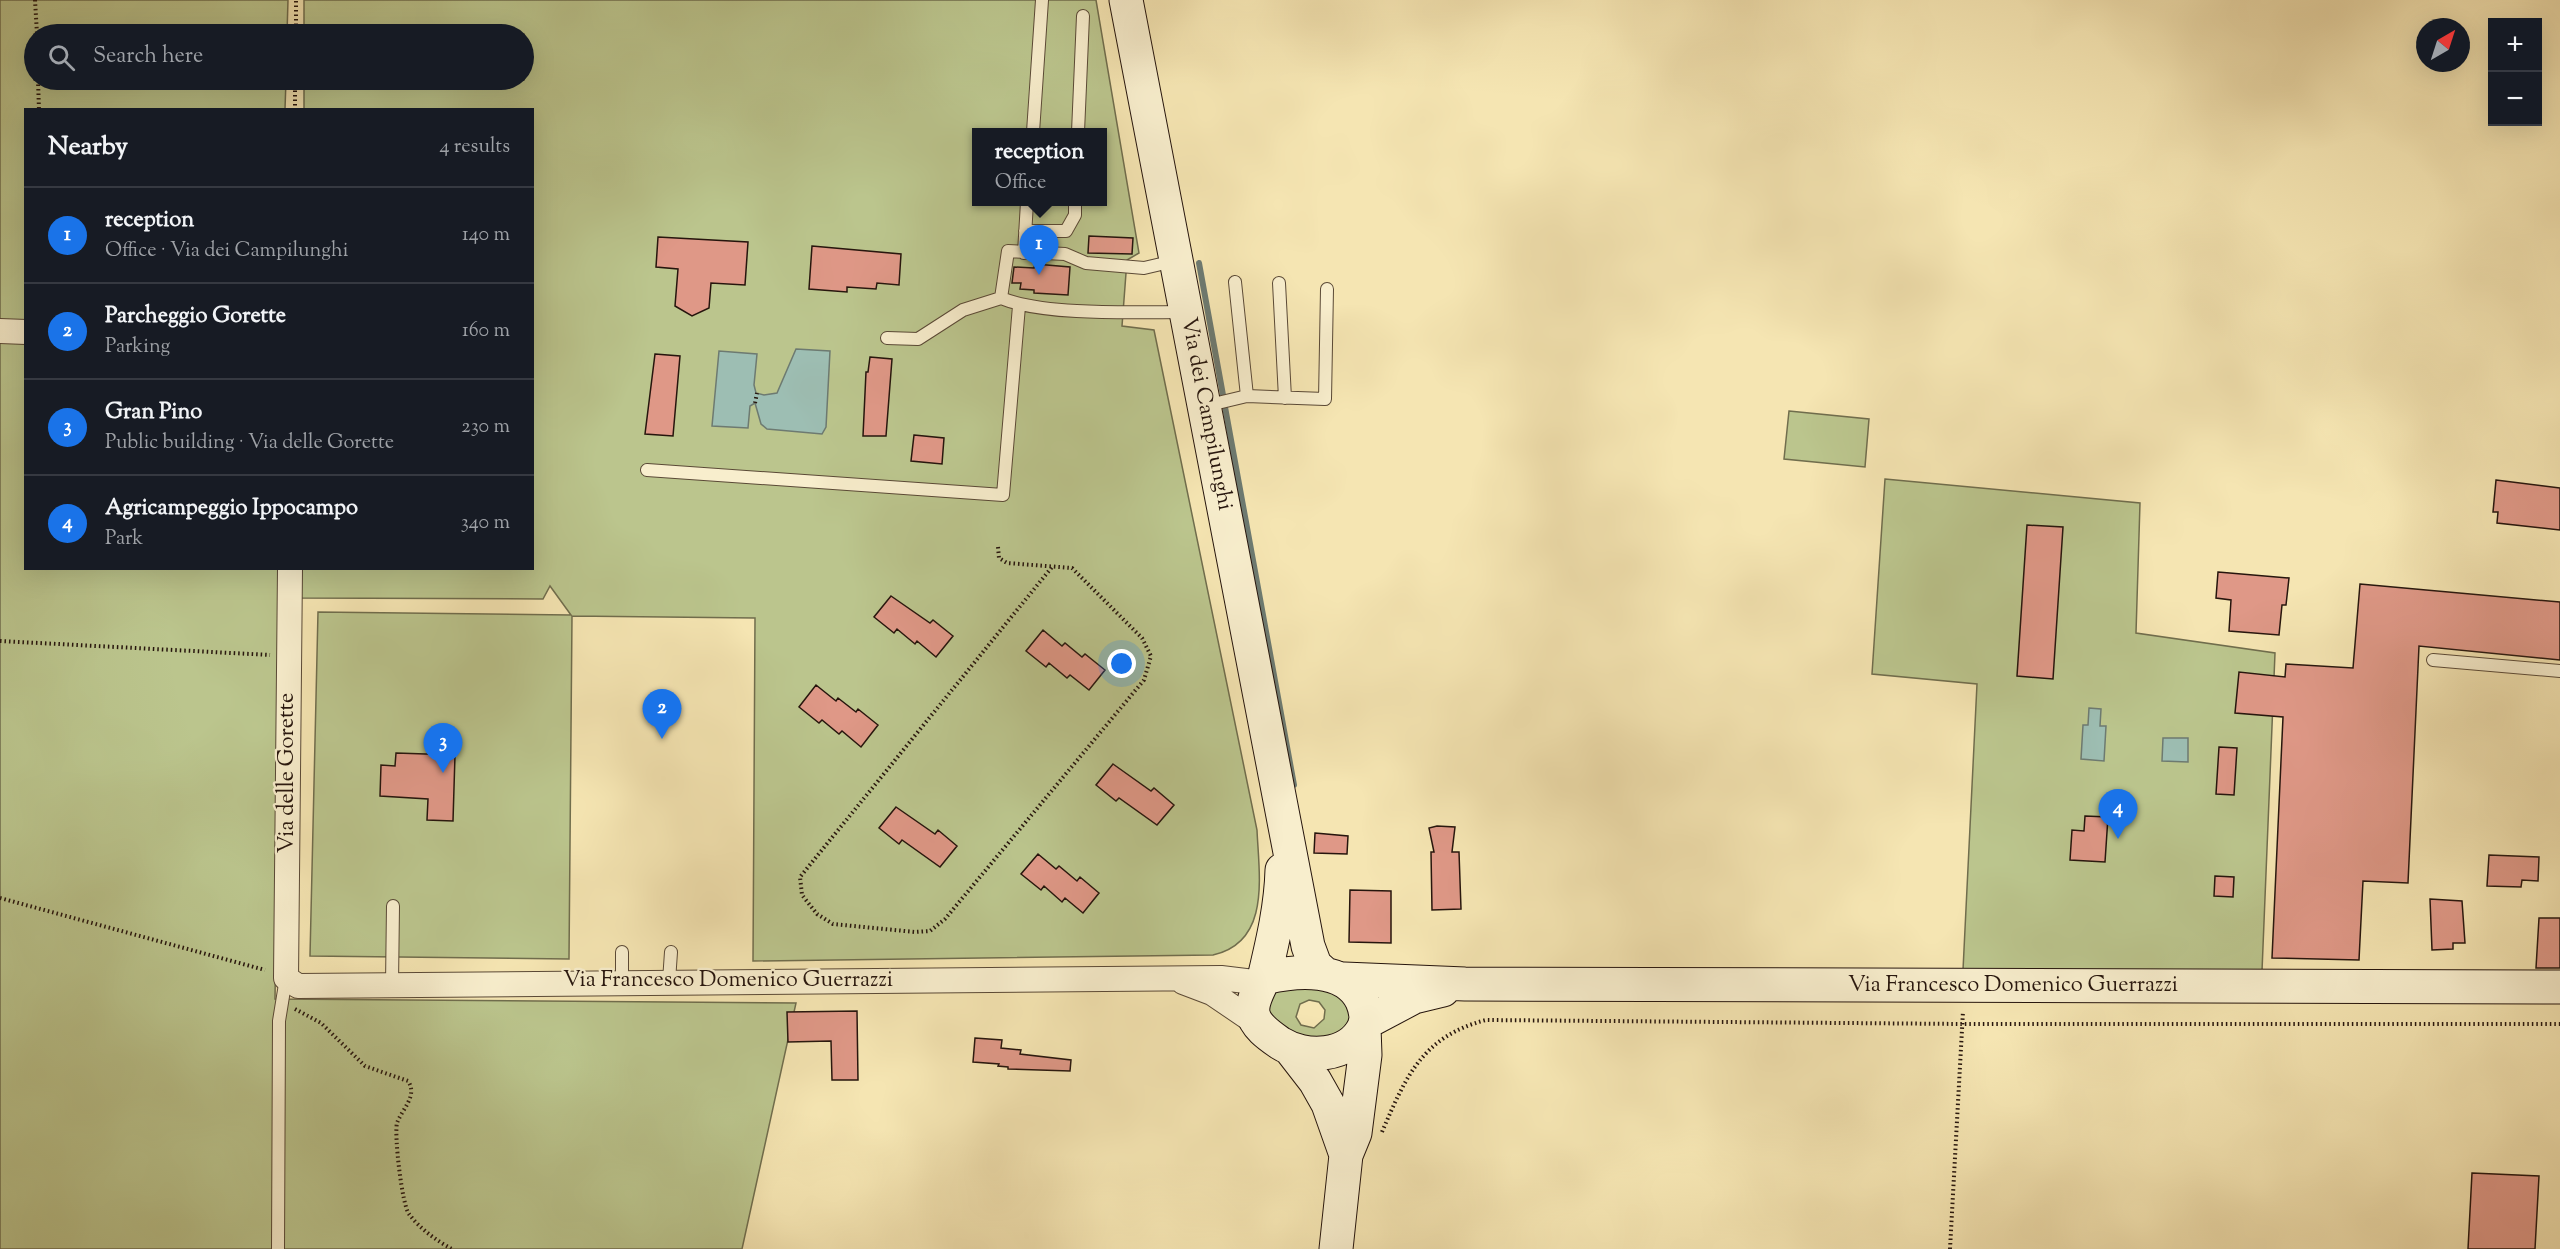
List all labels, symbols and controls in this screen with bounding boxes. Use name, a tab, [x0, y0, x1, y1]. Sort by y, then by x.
north arrow	[2416, 18, 2470, 72]
map controls	[2488, 18, 2542, 126]
button: +	[2488, 18, 2542, 72]
search box	[24, 24, 534, 90]
icon: search	[45, 41, 78, 74]
text: Search here	[93, 41, 203, 73]
button: −	[2488, 72, 2542, 126]
popup	[972, 128, 1107, 206]
text: Nearby	[48, 129, 128, 166]
text: 4 results	[439, 133, 510, 162]
text: reception	[995, 137, 1084, 169]
text: Office	[995, 169, 1046, 198]
text: reception	[105, 205, 194, 237]
text: 1	[64, 221, 71, 250]
text: 140 m	[462, 221, 510, 250]
pin: 1	[1020, 226, 1058, 275]
text: Office · Via dei Campilunghi	[105, 237, 348, 266]
text: Parcheggio Gorette	[105, 301, 286, 333]
street label: Via dei Campilunghi	[1172, 315, 1240, 513]
text: 2	[63, 317, 72, 346]
text: 160 m	[462, 317, 510, 346]
text: Parking	[105, 333, 170, 362]
text: Gran Pino	[105, 397, 202, 429]
text: 3	[63, 413, 72, 442]
text: 230 m	[461, 413, 510, 442]
text: Public building · Via delle Gorette	[105, 429, 394, 458]
text: Agricampeggio Ippocampo	[105, 493, 358, 525]
text: 4	[62, 509, 73, 538]
text: 340 m	[461, 509, 510, 538]
text: Park	[105, 525, 143, 554]
your location	[1107, 649, 1136, 678]
pin: 2	[642, 690, 682, 739]
street label: Via delle Gorette	[272, 693, 304, 853]
pin: 3	[424, 724, 462, 773]
pin: 4	[2098, 790, 2138, 839]
street label: Via Francesco Domenico Guerrazzi	[563, 965, 893, 997]
street label: Via Francesco Domenico Guerrazzi	[1848, 970, 2178, 1002]

